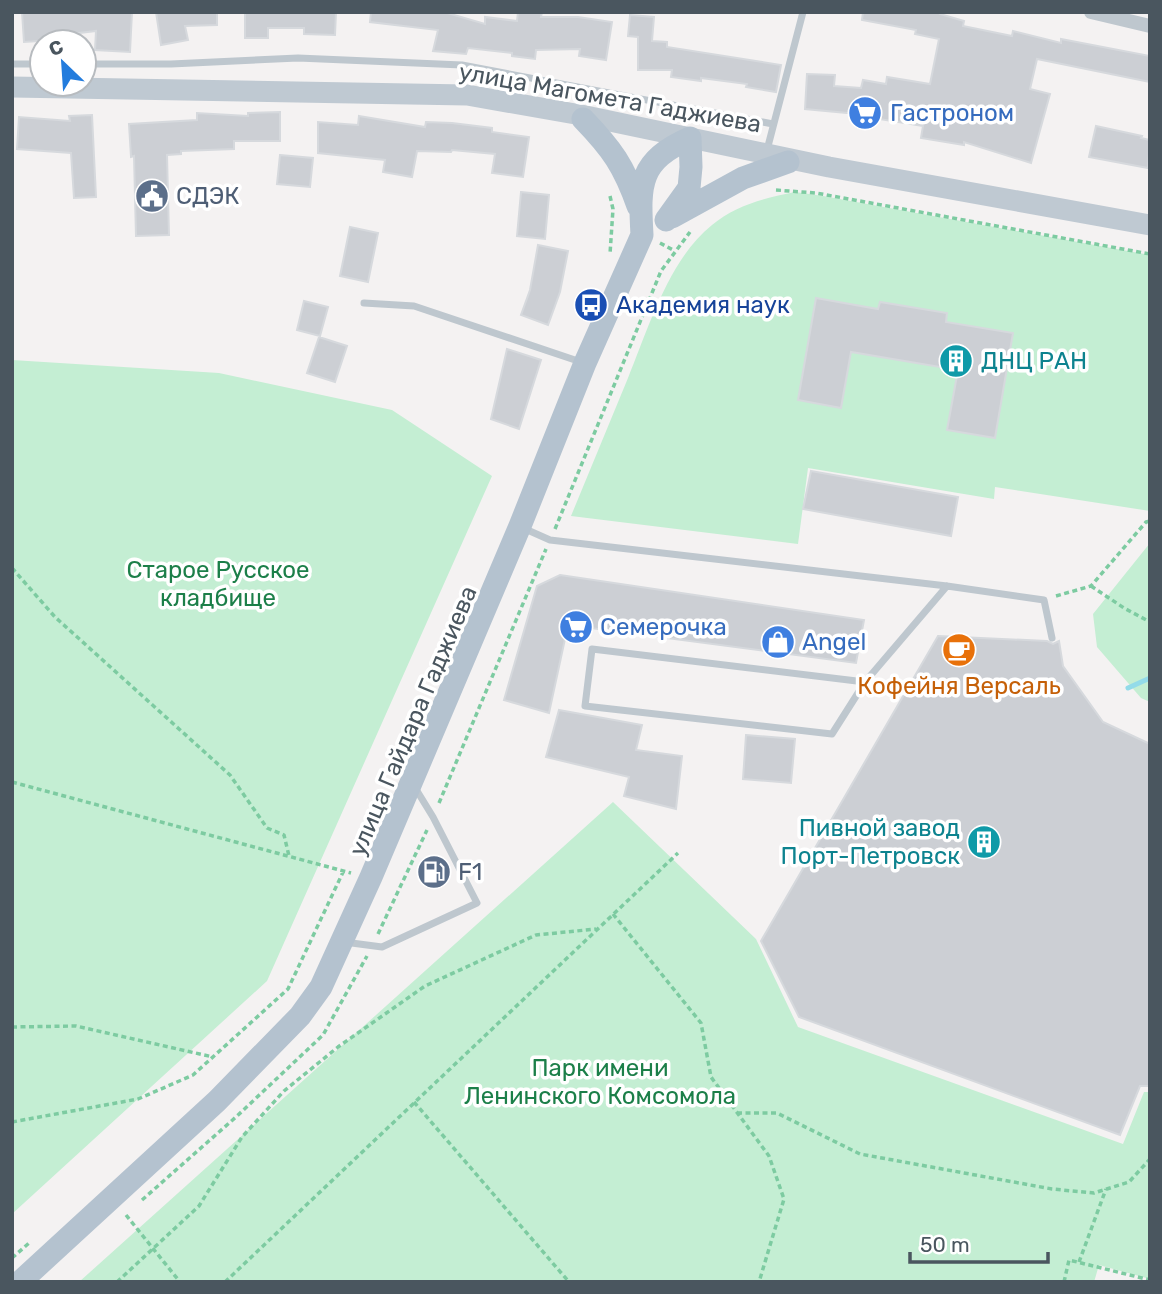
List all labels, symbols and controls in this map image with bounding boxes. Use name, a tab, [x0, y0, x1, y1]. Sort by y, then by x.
north arrow	[28, 28, 98, 98]
text: С	[45, 35, 67, 61]
street label: улица Магомета Гаджиева	[457, 58, 763, 138]
supermarket icon: Гастроном	[846, 94, 884, 132]
place label: Гастроном	[890, 99, 1014, 127]
public building icon: СДЭК	[133, 177, 171, 215]
place label: СДЭК	[176, 182, 240, 210]
bus stop icon: Академия наук	[572, 286, 610, 324]
place label: Академия наук	[616, 291, 790, 319]
building icon: ДНЦ РАН	[937, 342, 975, 380]
place label: ДНЦ РАН	[981, 347, 1087, 375]
park label: Старое Русское кладбище	[126, 556, 310, 612]
street label: улица Гайдара Гаджиева	[343, 582, 483, 860]
supermarket icon: Семерочка	[557, 608, 595, 646]
place label: Семерочка	[600, 613, 727, 641]
shop icon: Angel	[759, 623, 797, 661]
place label: Angel	[802, 628, 866, 656]
cafe icon: Кофейня Версаль	[940, 631, 978, 669]
place label: Кофейня Версаль	[857, 672, 1061, 700]
place label: Пивной завод Порт-Петровск	[781, 814, 960, 870]
building icon: Пивной завод Порт-Петровск	[965, 823, 1003, 861]
fuel station icon: F1	[415, 853, 453, 891]
place label: F1	[458, 858, 482, 886]
park label: Парк имени Ленинского Комсомола	[464, 1054, 736, 1110]
scale bar	[910, 1220, 1048, 1264]
text: 50 m	[920, 1232, 970, 1257]

